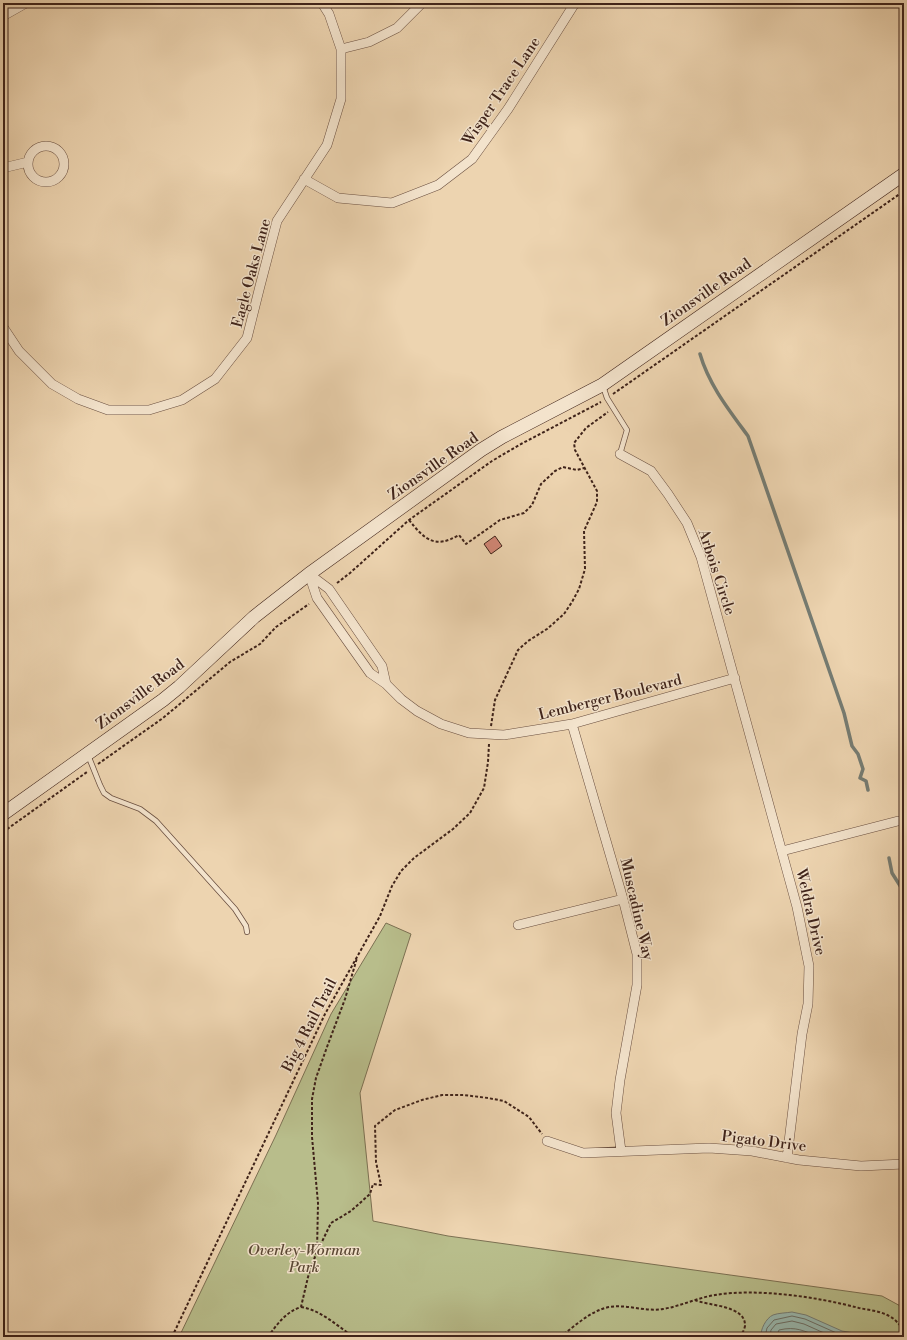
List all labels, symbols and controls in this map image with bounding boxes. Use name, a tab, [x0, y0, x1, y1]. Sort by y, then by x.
street label: Wisper Trace Lane	[458, 33, 545, 150]
street label: Eagle Oaks Lane	[228, 216, 275, 330]
street label: Zionsville Road	[658, 254, 755, 331]
street label: Zionsville Road	[385, 428, 482, 505]
street label: Arbois Circle	[693, 526, 739, 618]
street label: Zionsville Road	[92, 655, 189, 734]
street label: Lemberger Boulevard	[536, 670, 684, 725]
street label: Muscadine Way	[616, 856, 658, 963]
street label: Weldra Drive	[791, 866, 830, 957]
street label: Big 4 Rail Trail	[277, 975, 341, 1076]
street label: Pigato Drive	[720, 1127, 807, 1156]
park label: Overley-Worman Park	[248, 1241, 361, 1277]

